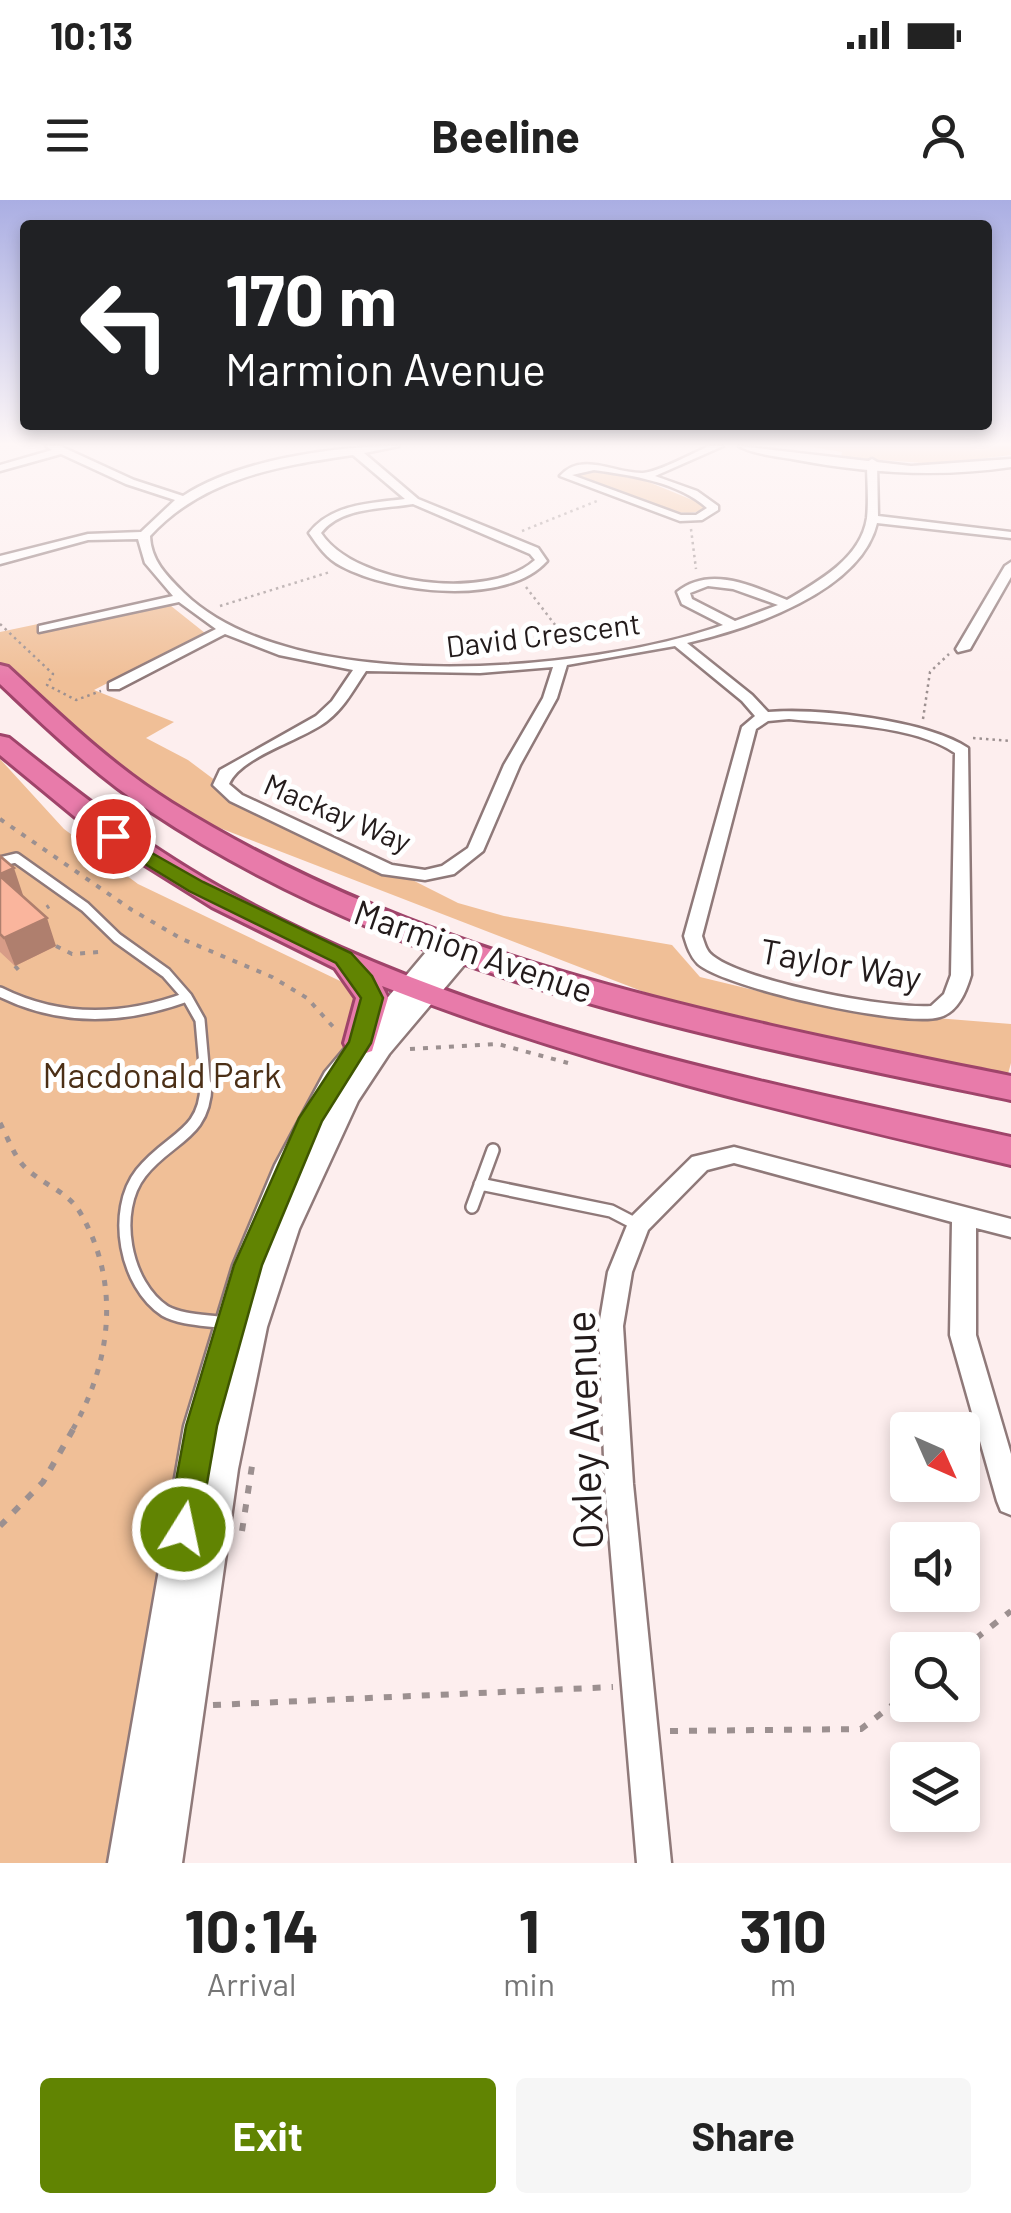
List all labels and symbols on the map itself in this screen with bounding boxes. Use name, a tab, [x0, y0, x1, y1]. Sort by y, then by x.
street label: David Crescent	[444, 604, 642, 664]
street label: Mackay Way	[259, 765, 417, 859]
pin	[71, 794, 156, 879]
street label: Marmion Avenue	[349, 889, 599, 1011]
street label: Taylor Way	[757, 928, 925, 998]
park label: Macdonald Park	[43, 1053, 281, 1095]
street label: Oxley Avenue	[553, 1310, 612, 1550]
north arrow	[890, 1412, 980, 1502]
position arrow	[131, 1477, 235, 1581]

